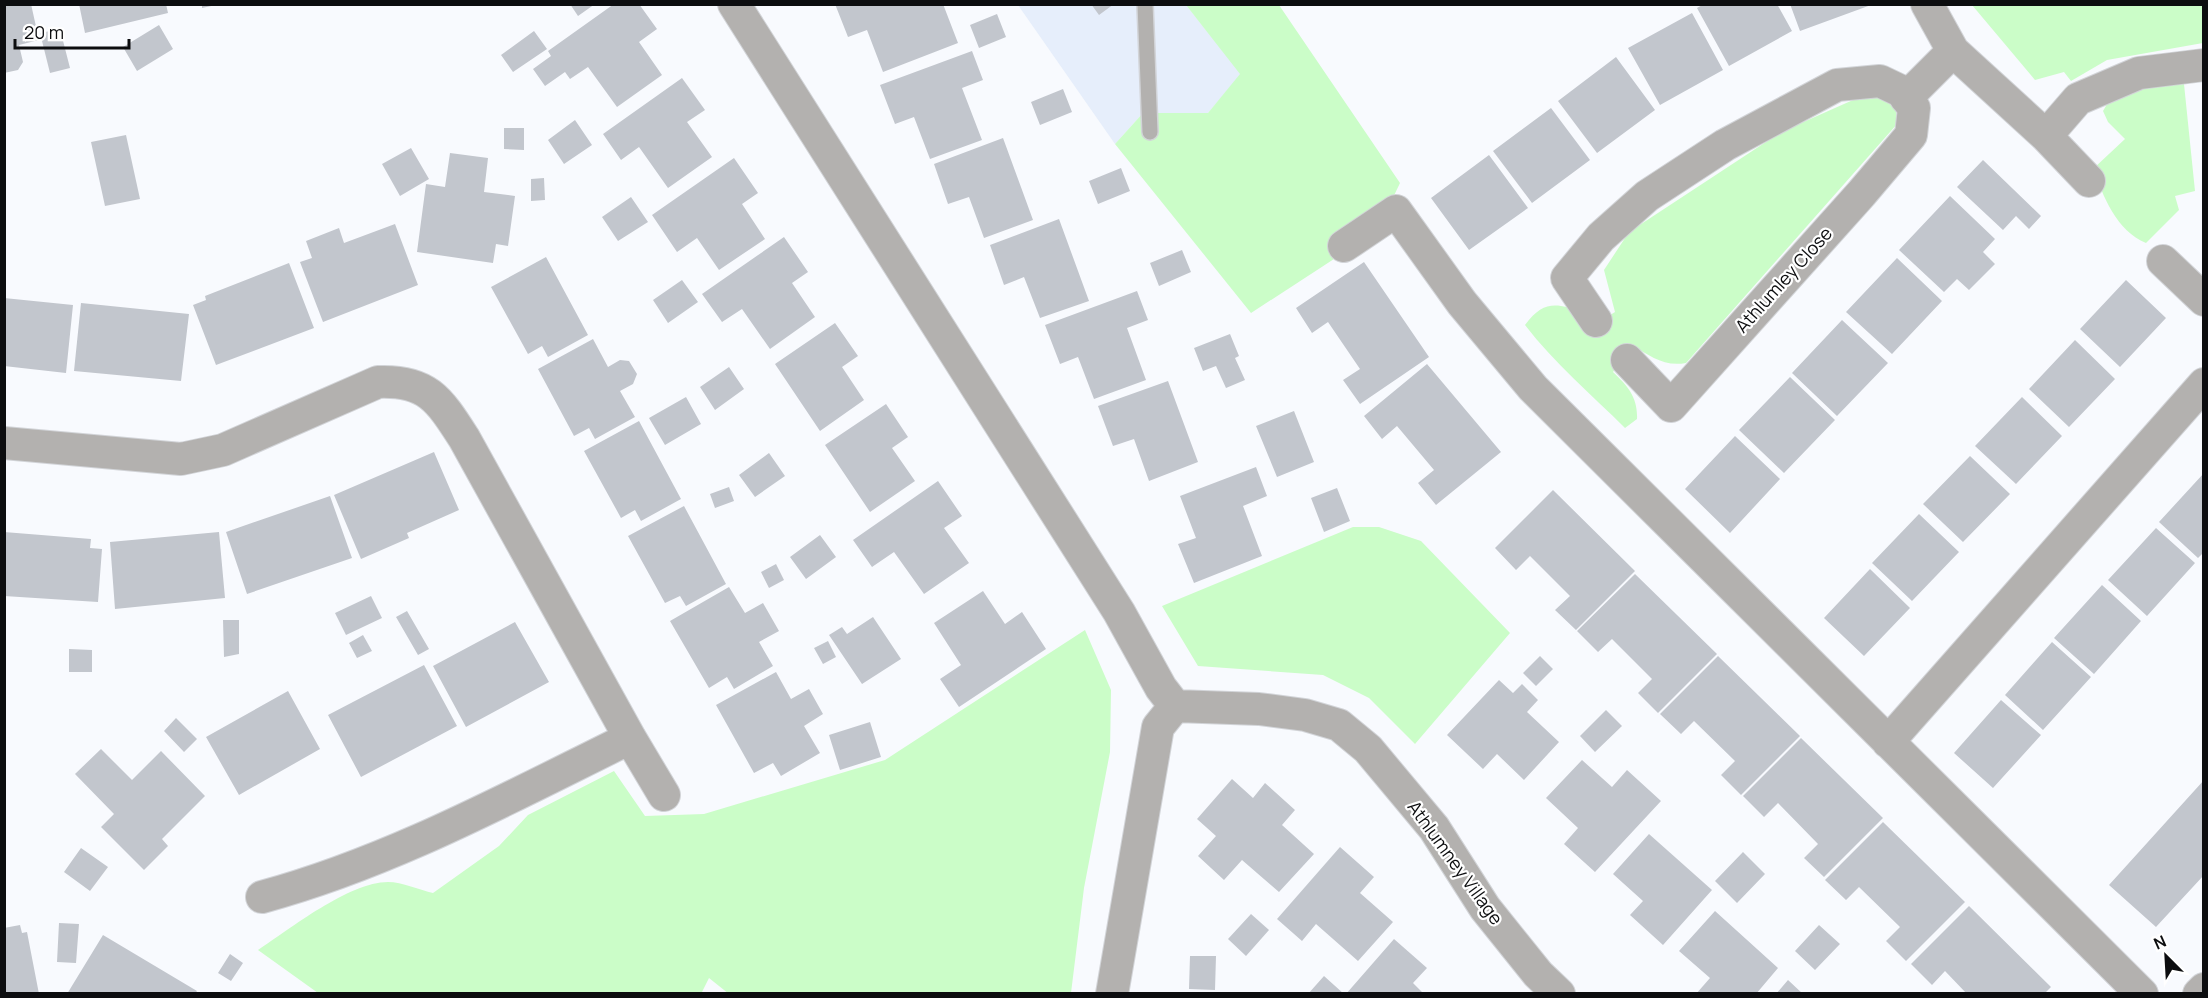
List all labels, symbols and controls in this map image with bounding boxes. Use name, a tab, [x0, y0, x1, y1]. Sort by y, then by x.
scale bar	[15, 12, 129, 50]
text: 20 m	[24, 20, 64, 44]
street label: Athlumley Close	[1729, 221, 1837, 337]
street label: Athlumney Village	[1403, 796, 1509, 929]
north arrow	[2136, 926, 2196, 986]
text: N	[2150, 930, 2170, 955]

